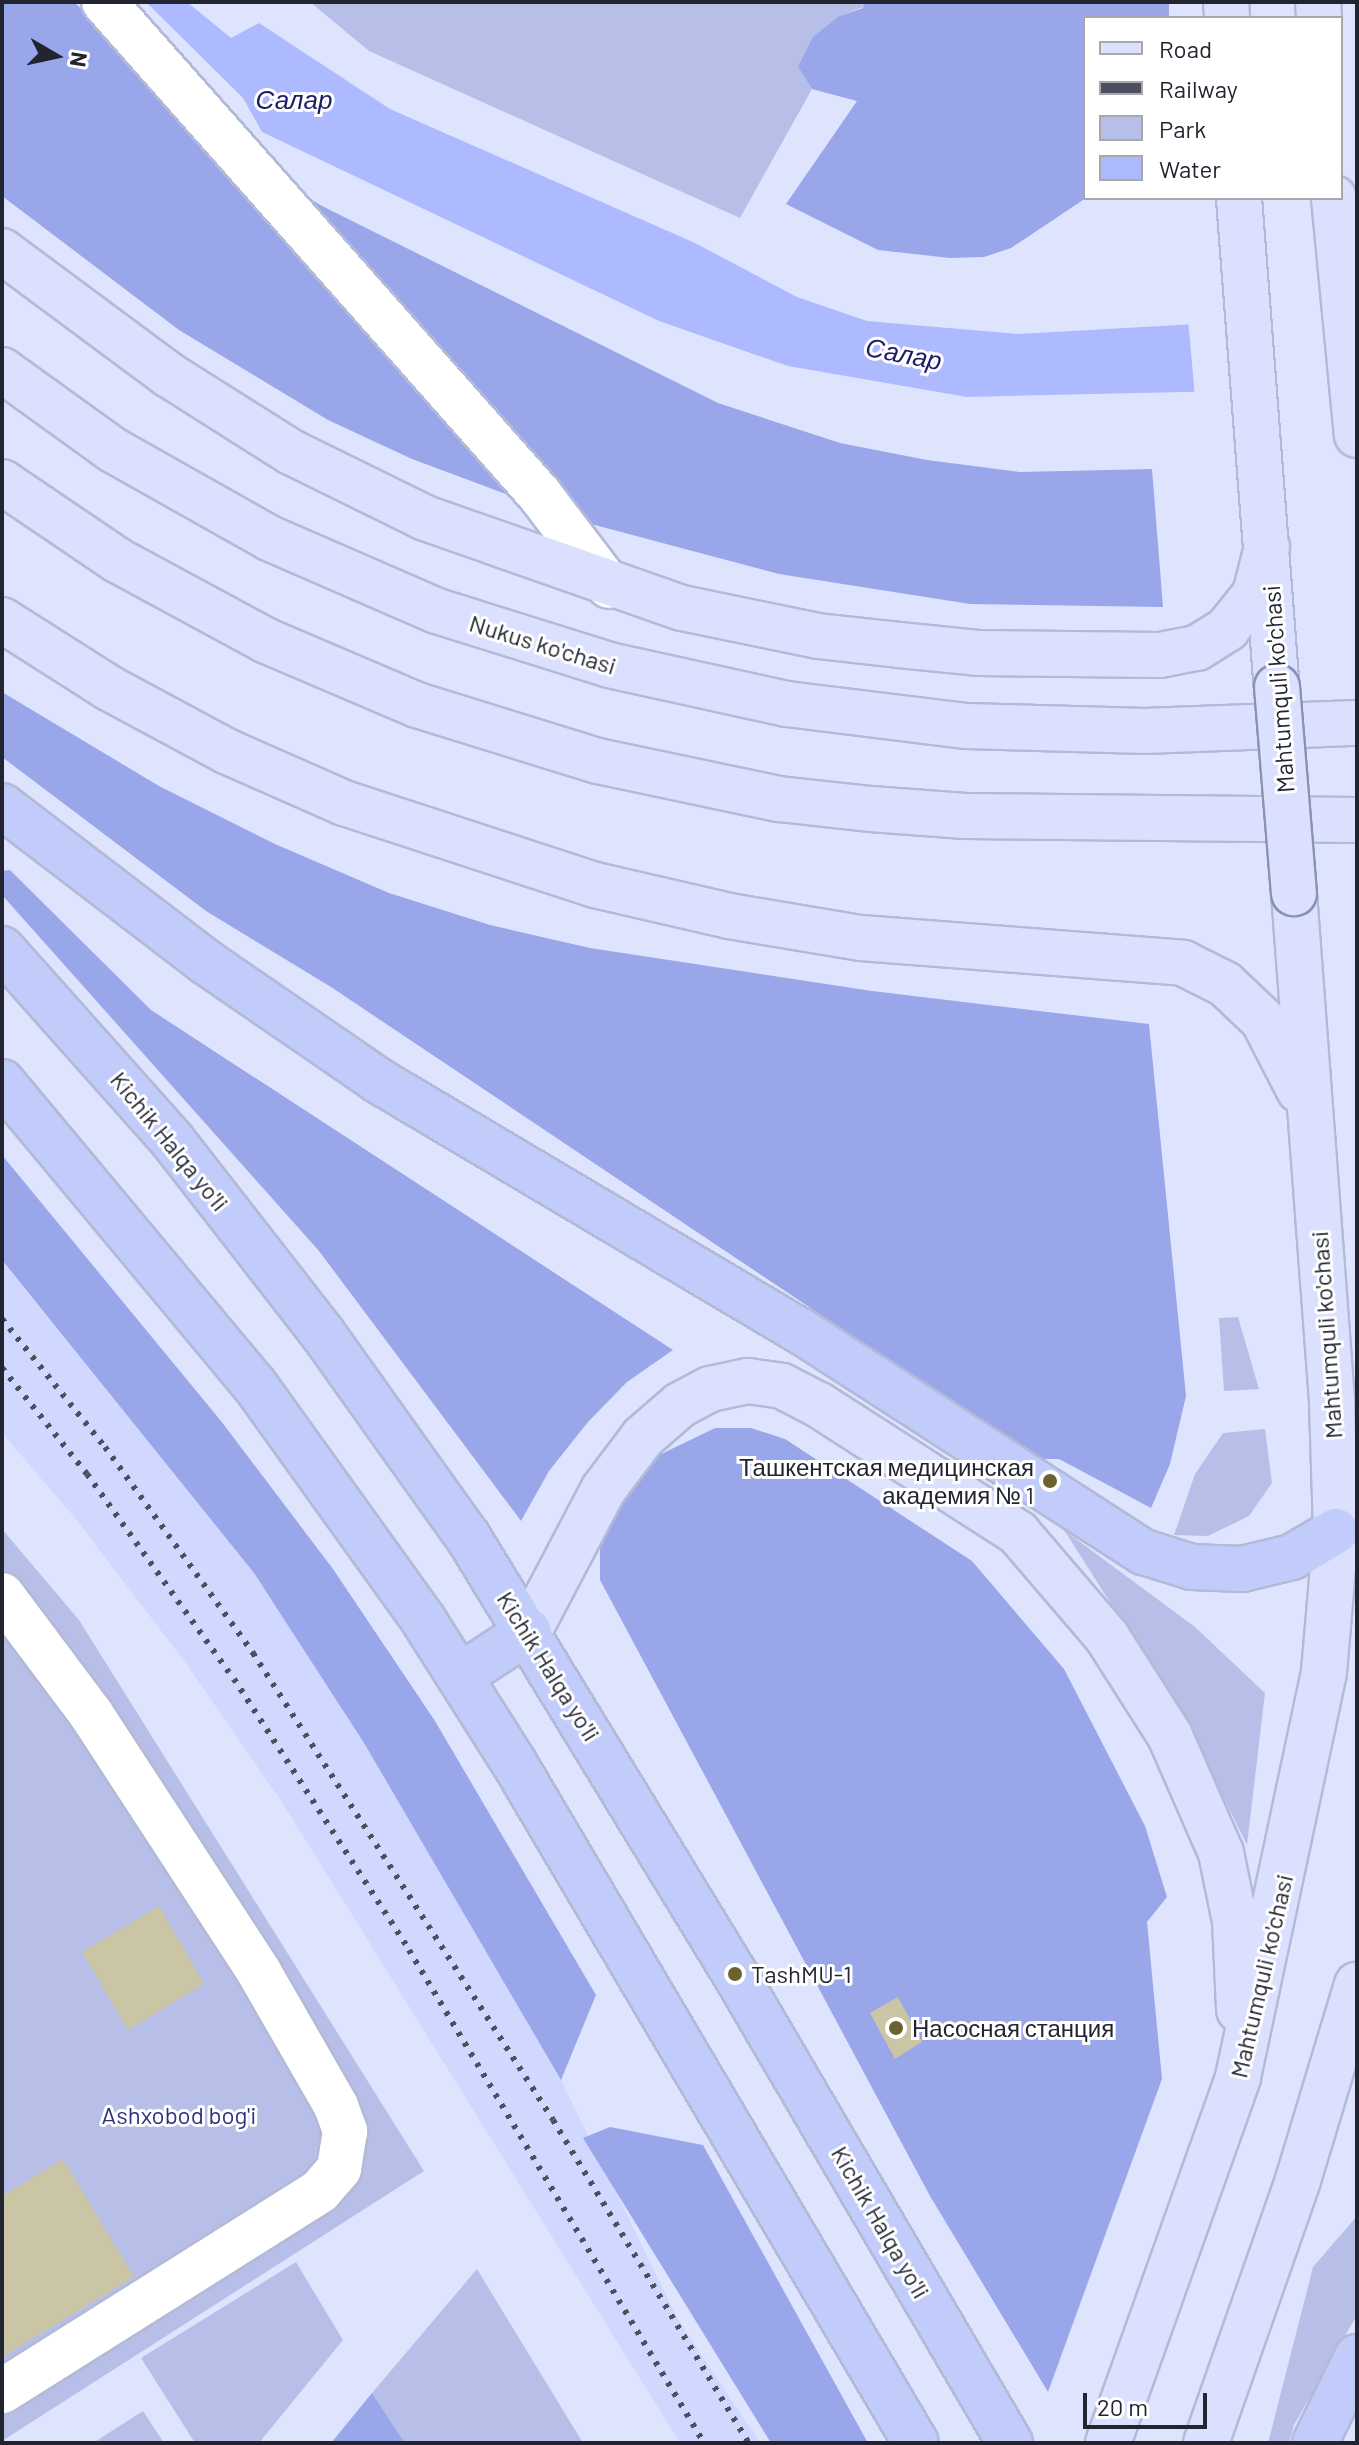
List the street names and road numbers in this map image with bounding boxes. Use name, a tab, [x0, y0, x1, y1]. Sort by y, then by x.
street label: Mahtumquli ko'chasi	[1256, 584, 1300, 794]
street label: Nukus ko'chasi	[466, 608, 620, 680]
street label: Kichik Halqa yo'li	[105, 1065, 235, 1217]
street label: Mahtumquli ko'chasi	[1304, 1230, 1348, 1440]
street label: Kichik Halqa yo'li	[491, 1586, 607, 1746]
street label: Mahtumquli ko'chasi	[1224, 1871, 1298, 2081]
street label: Kichik Halqa yo'li	[826, 2141, 936, 2303]

